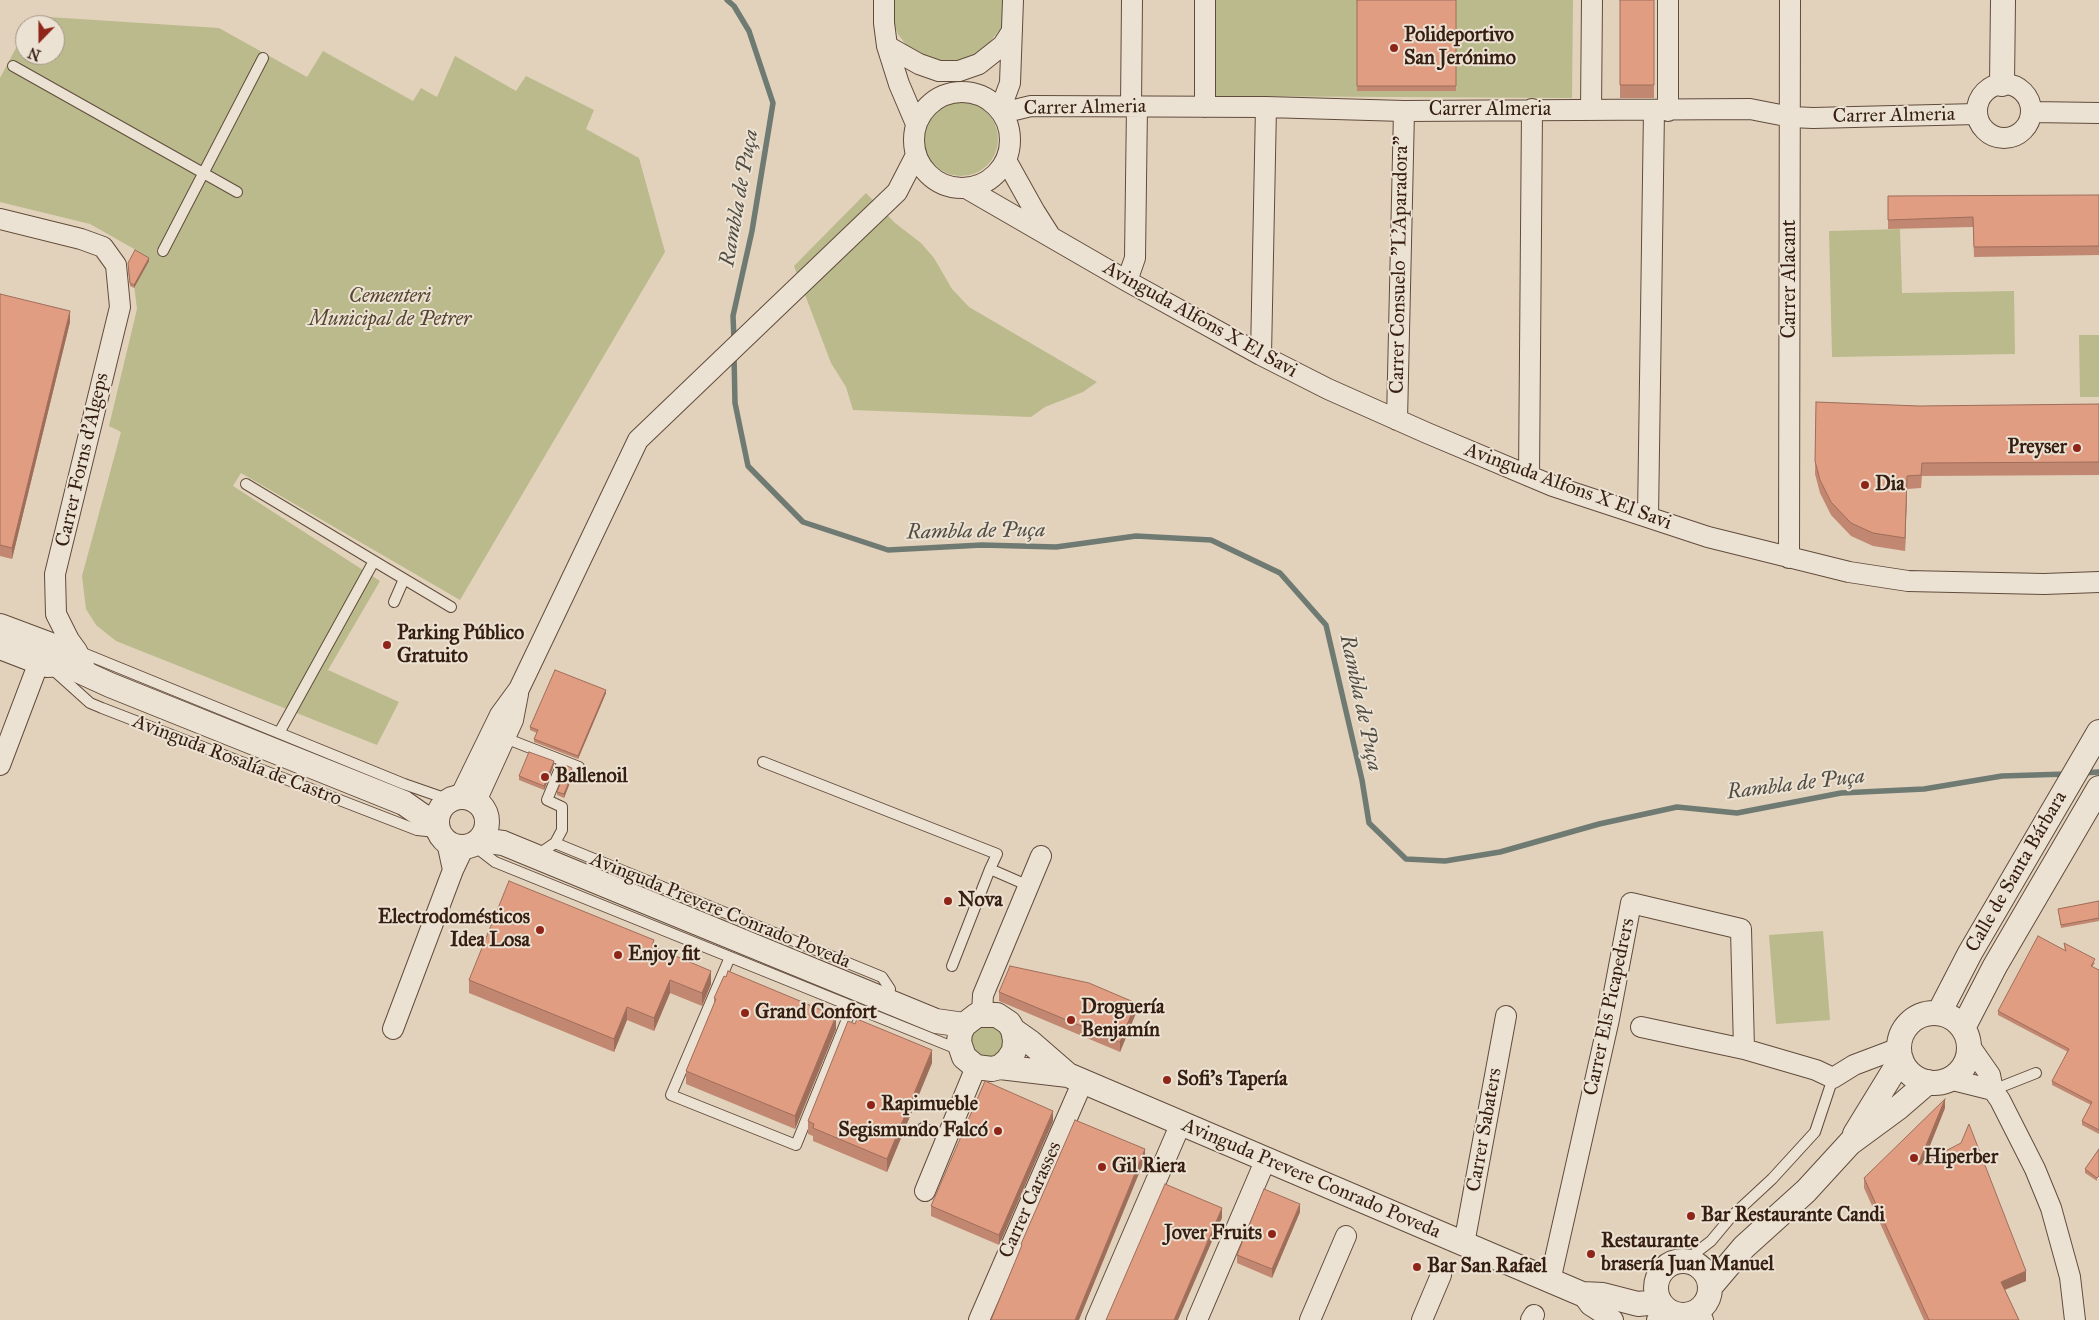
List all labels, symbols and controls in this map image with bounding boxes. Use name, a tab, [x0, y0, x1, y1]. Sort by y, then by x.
north arrow	[15, 15, 65, 65]
place label: Polideportivo San Jerónimo	[1404, 24, 1516, 71]
marker: Polideportivo San Jerónimo	[1388, 42, 1400, 54]
text: N	[26, 43, 43, 64]
street label: Carrer Almeria	[1024, 95, 1146, 121]
street label: Carrer Almeria	[1429, 98, 1551, 122]
street label: Carrer Almeria	[1833, 103, 1955, 129]
water label: Rambla de Puça	[716, 127, 764, 269]
street label: Carrer Consuelo "L'Aparadora"	[1386, 136, 1414, 394]
street label: Carrer Alacant	[1778, 219, 1802, 339]
street label: Avinguda Alfons X El Savi	[1099, 257, 1301, 383]
park label: Cementeri Municipal de Petrer	[309, 285, 471, 332]
street label: Carrer Forns d'Algeps	[51, 371, 115, 549]
place label: Preyser	[2008, 436, 2067, 460]
street label: Avinguda Alfons X El Savi	[1461, 438, 1675, 536]
marker: Preyser	[2071, 442, 2083, 454]
place label: Dia	[1875, 473, 1905, 497]
marker: Dia	[1859, 479, 1871, 491]
water label: Rambla de Puça	[906, 518, 1046, 546]
place label: Parking Público Gratuito	[397, 622, 524, 669]
water label: Rambla de Puça	[1333, 633, 1387, 773]
marker: Parking Público Gratuito	[381, 639, 393, 651]
street label: Avinguda Rosalía de Castro	[129, 710, 345, 812]
water label: Rambla de Puça	[1726, 764, 1866, 806]
place label: Ballenoil	[555, 765, 628, 789]
marker: Ballenoil	[539, 771, 551, 783]
street label: Calle de Santa Bárbara	[1961, 787, 2073, 957]
street label: Avinguda Prevere Conrado Poveda	[586, 848, 854, 974]
place label: Nova	[958, 889, 1003, 913]
marker: Nova	[942, 895, 954, 907]
place label: Electrodomésticos Idea Losa	[378, 906, 530, 953]
street label: Carrer Els Picapedrers	[1579, 916, 1641, 1098]
marker: Electrodomésticos Idea Losa	[534, 924, 546, 936]
place label: Enjoy fit	[628, 943, 700, 967]
marker: Enjoy fit	[612, 949, 624, 961]
place label: Droguería Benjamín	[1081, 996, 1164, 1043]
place label: Grand Confort	[755, 1001, 877, 1025]
marker: Grand Confort	[739, 1007, 751, 1019]
marker: Droguería Benjamín	[1065, 1014, 1077, 1026]
street label: Carrer Sabaters	[1462, 1066, 1508, 1194]
place label: Sofi's Tapería	[1177, 1068, 1287, 1092]
marker: Sofi's Tapería	[1161, 1074, 1173, 1086]
place label: Rapimueble	[881, 1093, 978, 1117]
marker: Rapimueble	[865, 1099, 877, 1111]
street label: Avinguda Prevere Conrado Poveda	[1178, 1114, 1444, 1244]
place label: Segismundo Falcó	[838, 1119, 988, 1143]
marker: Segismundo Falcó	[992, 1125, 1004, 1137]
street label: Carrer Carasses	[995, 1138, 1067, 1262]
place label: Hiperber	[1924, 1146, 1998, 1170]
marker: Hiperber	[1908, 1152, 1920, 1164]
place label: Gil Riera	[1112, 1155, 1186, 1179]
marker: Gil Riera	[1096, 1161, 1108, 1173]
place label: Bar Restaurante Candi	[1701, 1204, 1885, 1228]
marker: Bar Restaurante Candi	[1685, 1210, 1697, 1222]
place label: Jover Fruits	[1164, 1222, 1262, 1246]
marker: Jover Fruits	[1266, 1228, 1278, 1240]
place label: Restaurante brasería Juan Manuel	[1601, 1230, 1774, 1277]
marker: Restaurante brasería Juan Manuel	[1585, 1248, 1597, 1260]
place label: Bar San Rafael	[1427, 1255, 1547, 1279]
marker: Bar San Rafael	[1411, 1261, 1423, 1273]

